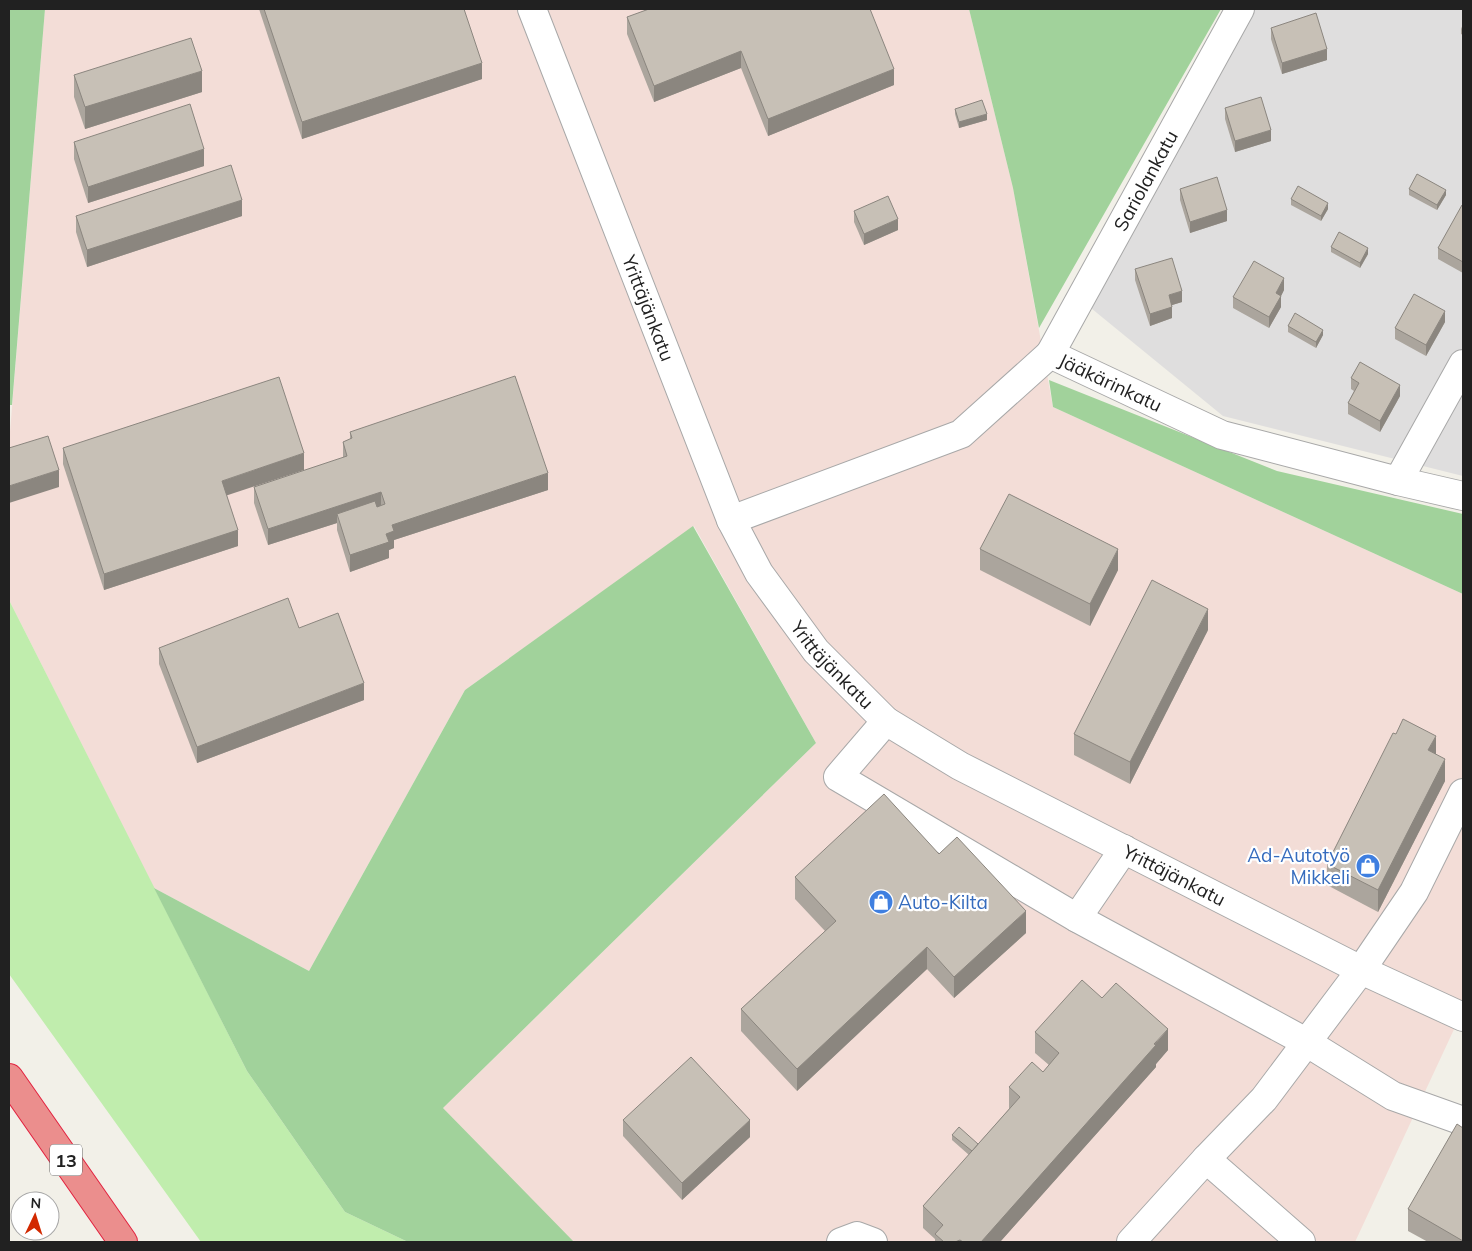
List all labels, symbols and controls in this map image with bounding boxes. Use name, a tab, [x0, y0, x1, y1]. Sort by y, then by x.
street label: Sariolankatu	[1108, 126, 1183, 235]
street label: Yrittäjänkatu	[617, 251, 680, 365]
street label: Jääkärinkatu	[1055, 348, 1166, 417]
street label: Yrittäjänkatu	[785, 615, 879, 714]
street label: Yrittäjänkatu	[1118, 839, 1230, 911]
place label: Ad-Autotyö Mikkeli	[1247, 843, 1350, 889]
shop icon: Ad-Autotyö Mikkeli	[1355, 853, 1381, 879]
shop icon: Auto-Kilta	[868, 889, 894, 915]
place label: Auto-Kilta	[898, 890, 988, 914]
road number: 13	[50, 1144, 82, 1176]
north arrow	[10, 1191, 60, 1241]
text: N	[30, 1194, 42, 1212]

